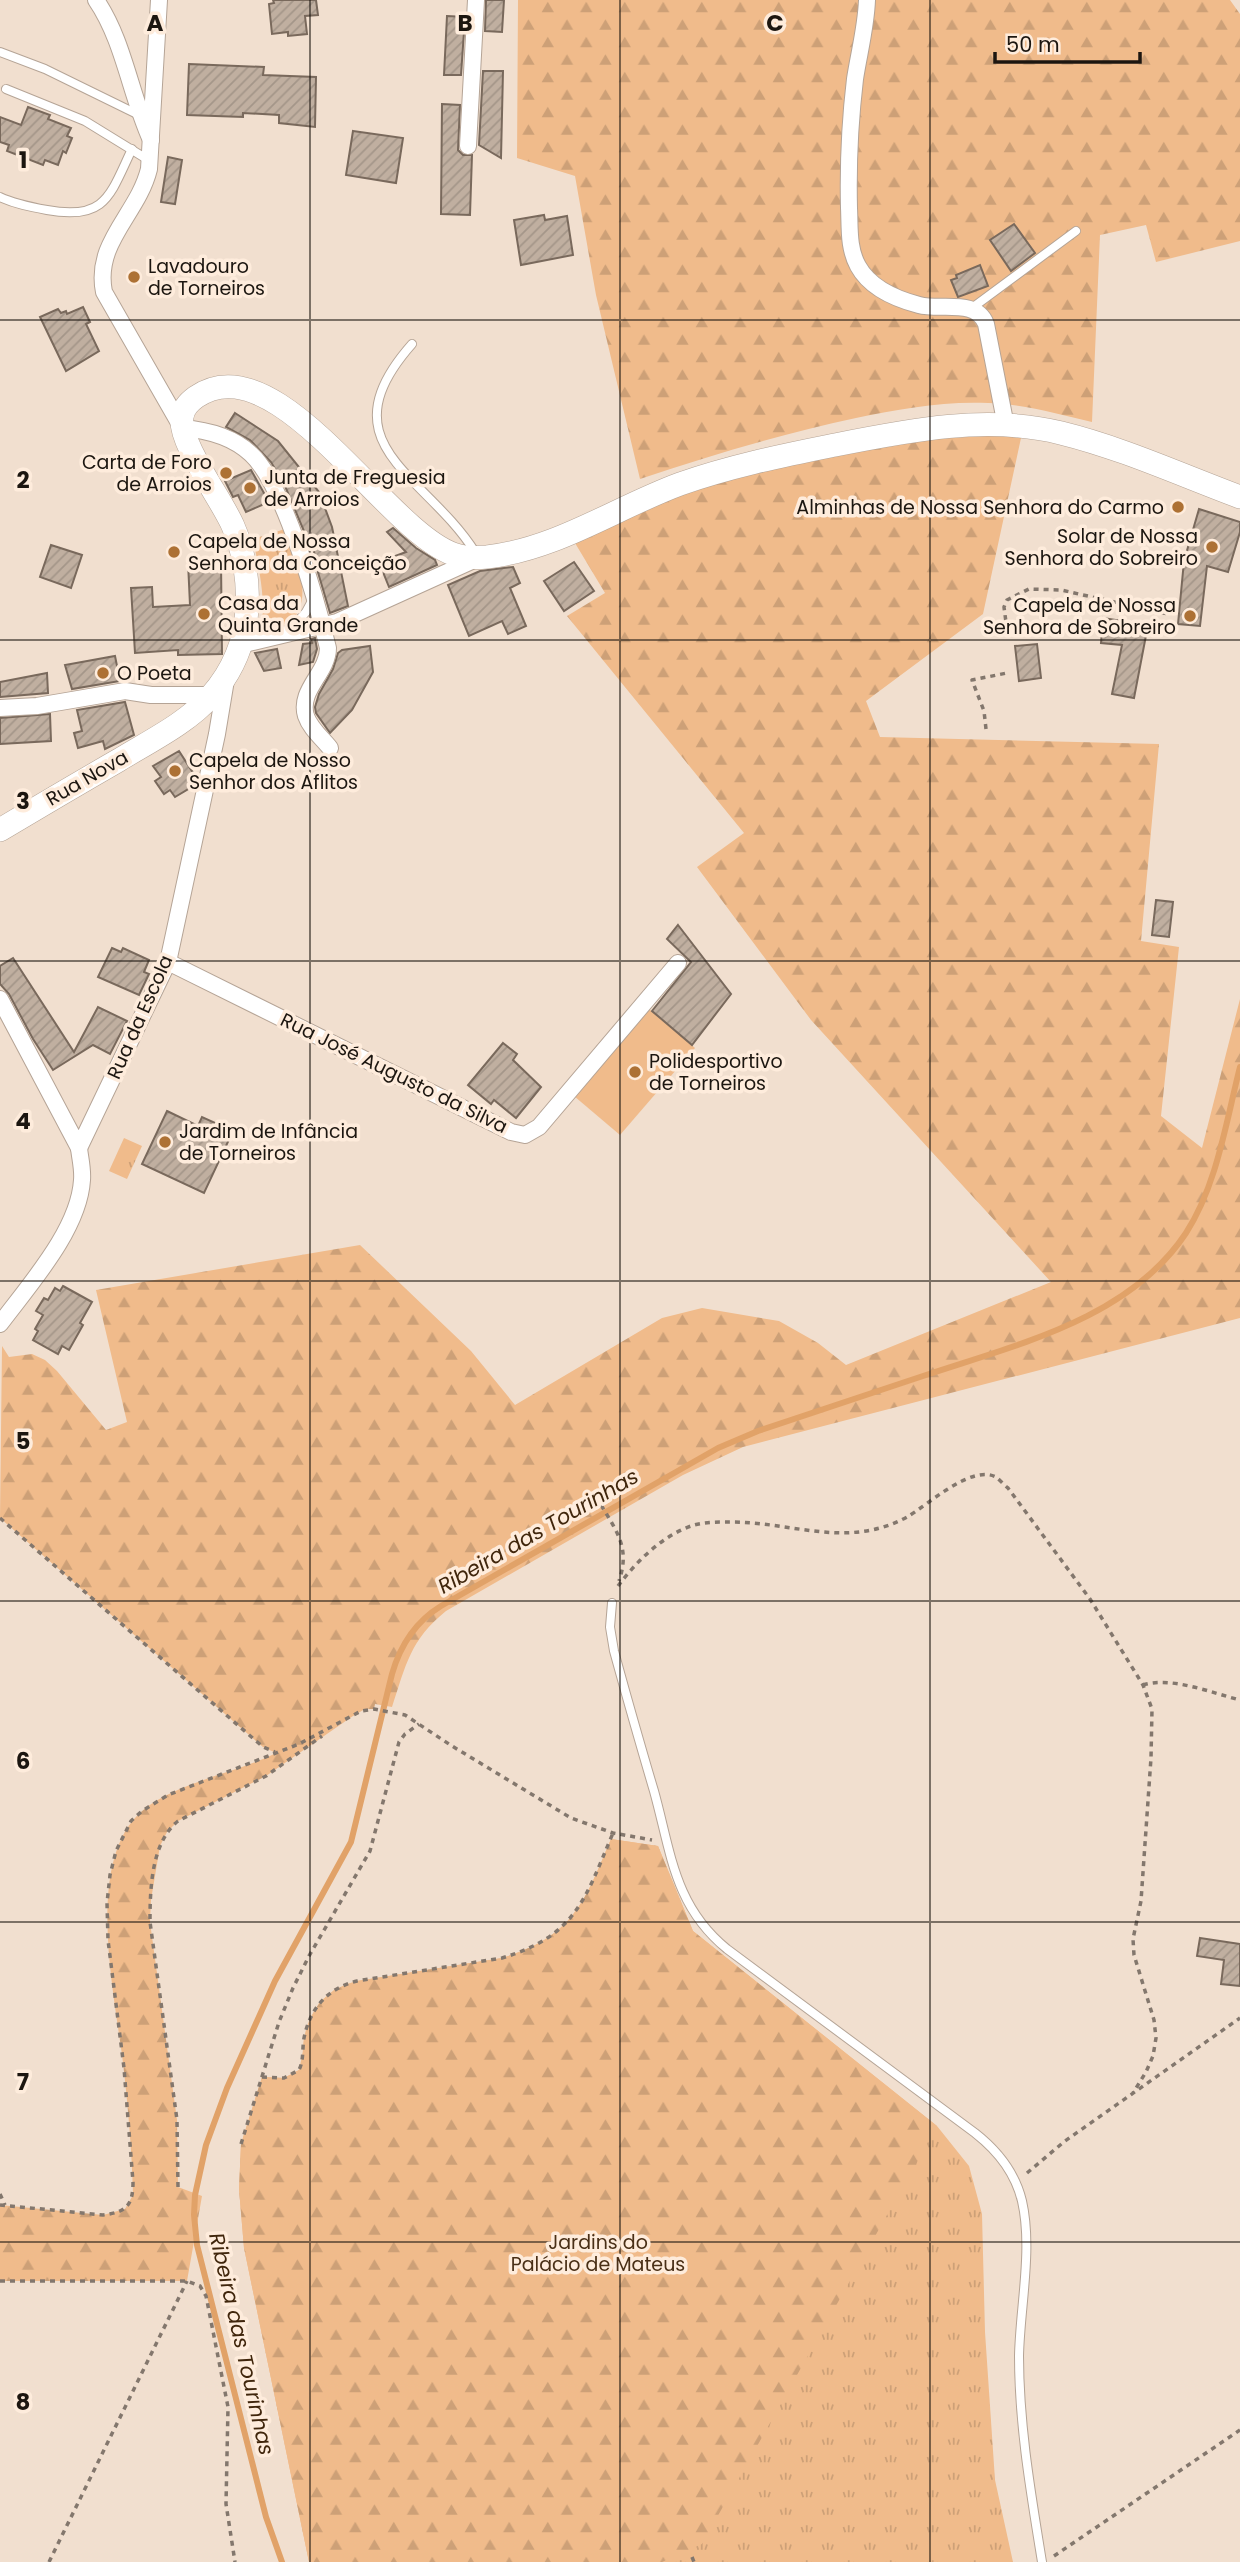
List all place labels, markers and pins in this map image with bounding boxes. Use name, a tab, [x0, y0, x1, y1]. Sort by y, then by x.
place label: Lavadouro de Torneiros	[148, 253, 265, 302]
marker: Lavadouro de Torneiros	[126, 269, 142, 285]
place label: Carta de Foro de Arroios	[82, 449, 212, 498]
place label: Junta de Freguesia de Arroios	[264, 464, 446, 513]
marker: Carta de Foro de Arroios	[218, 465, 234, 481]
marker: Junta de Freguesia de Arroios	[242, 480, 258, 496]
place label: Alminhas de Nossa Senhora do Carmo	[796, 494, 1164, 521]
marker: Alminhas de Nossa Senhora do Carmo	[1170, 499, 1186, 515]
place label: Solar de Nossa Senhora do Sobreiro	[1005, 523, 1198, 572]
place label: Capela de Nossa Senhora da Conceição	[188, 528, 407, 577]
marker: Solar de Nossa Senhora do Sobreiro	[1204, 539, 1220, 555]
marker: Capela de Nossa Senhora da Conceição	[166, 544, 182, 560]
place label: Casa da Quinta Grande	[218, 590, 358, 639]
place label: Capela de Nossa Senhora de Sobreiro	[983, 592, 1176, 641]
marker: Casa da Quinta Grande	[196, 606, 212, 622]
marker: Capela de Nossa Senhora de Sobreiro	[1182, 608, 1198, 624]
place label: O Poeta	[117, 660, 192, 687]
marker: O Poeta	[95, 665, 111, 681]
place label: Capela de Nosso Senhor dos Aflitos	[189, 747, 358, 796]
marker: Capela de Nosso Senhor dos Aflitos	[167, 763, 183, 779]
place label: Polidesportivo de Torneiros	[649, 1048, 783, 1097]
marker: Polidesportivo de Torneiros	[627, 1064, 643, 1080]
place label: Jardim de Infância de Torneiros	[179, 1118, 358, 1167]
marker: Jardim de Infância de Torneiros	[157, 1134, 173, 1150]

